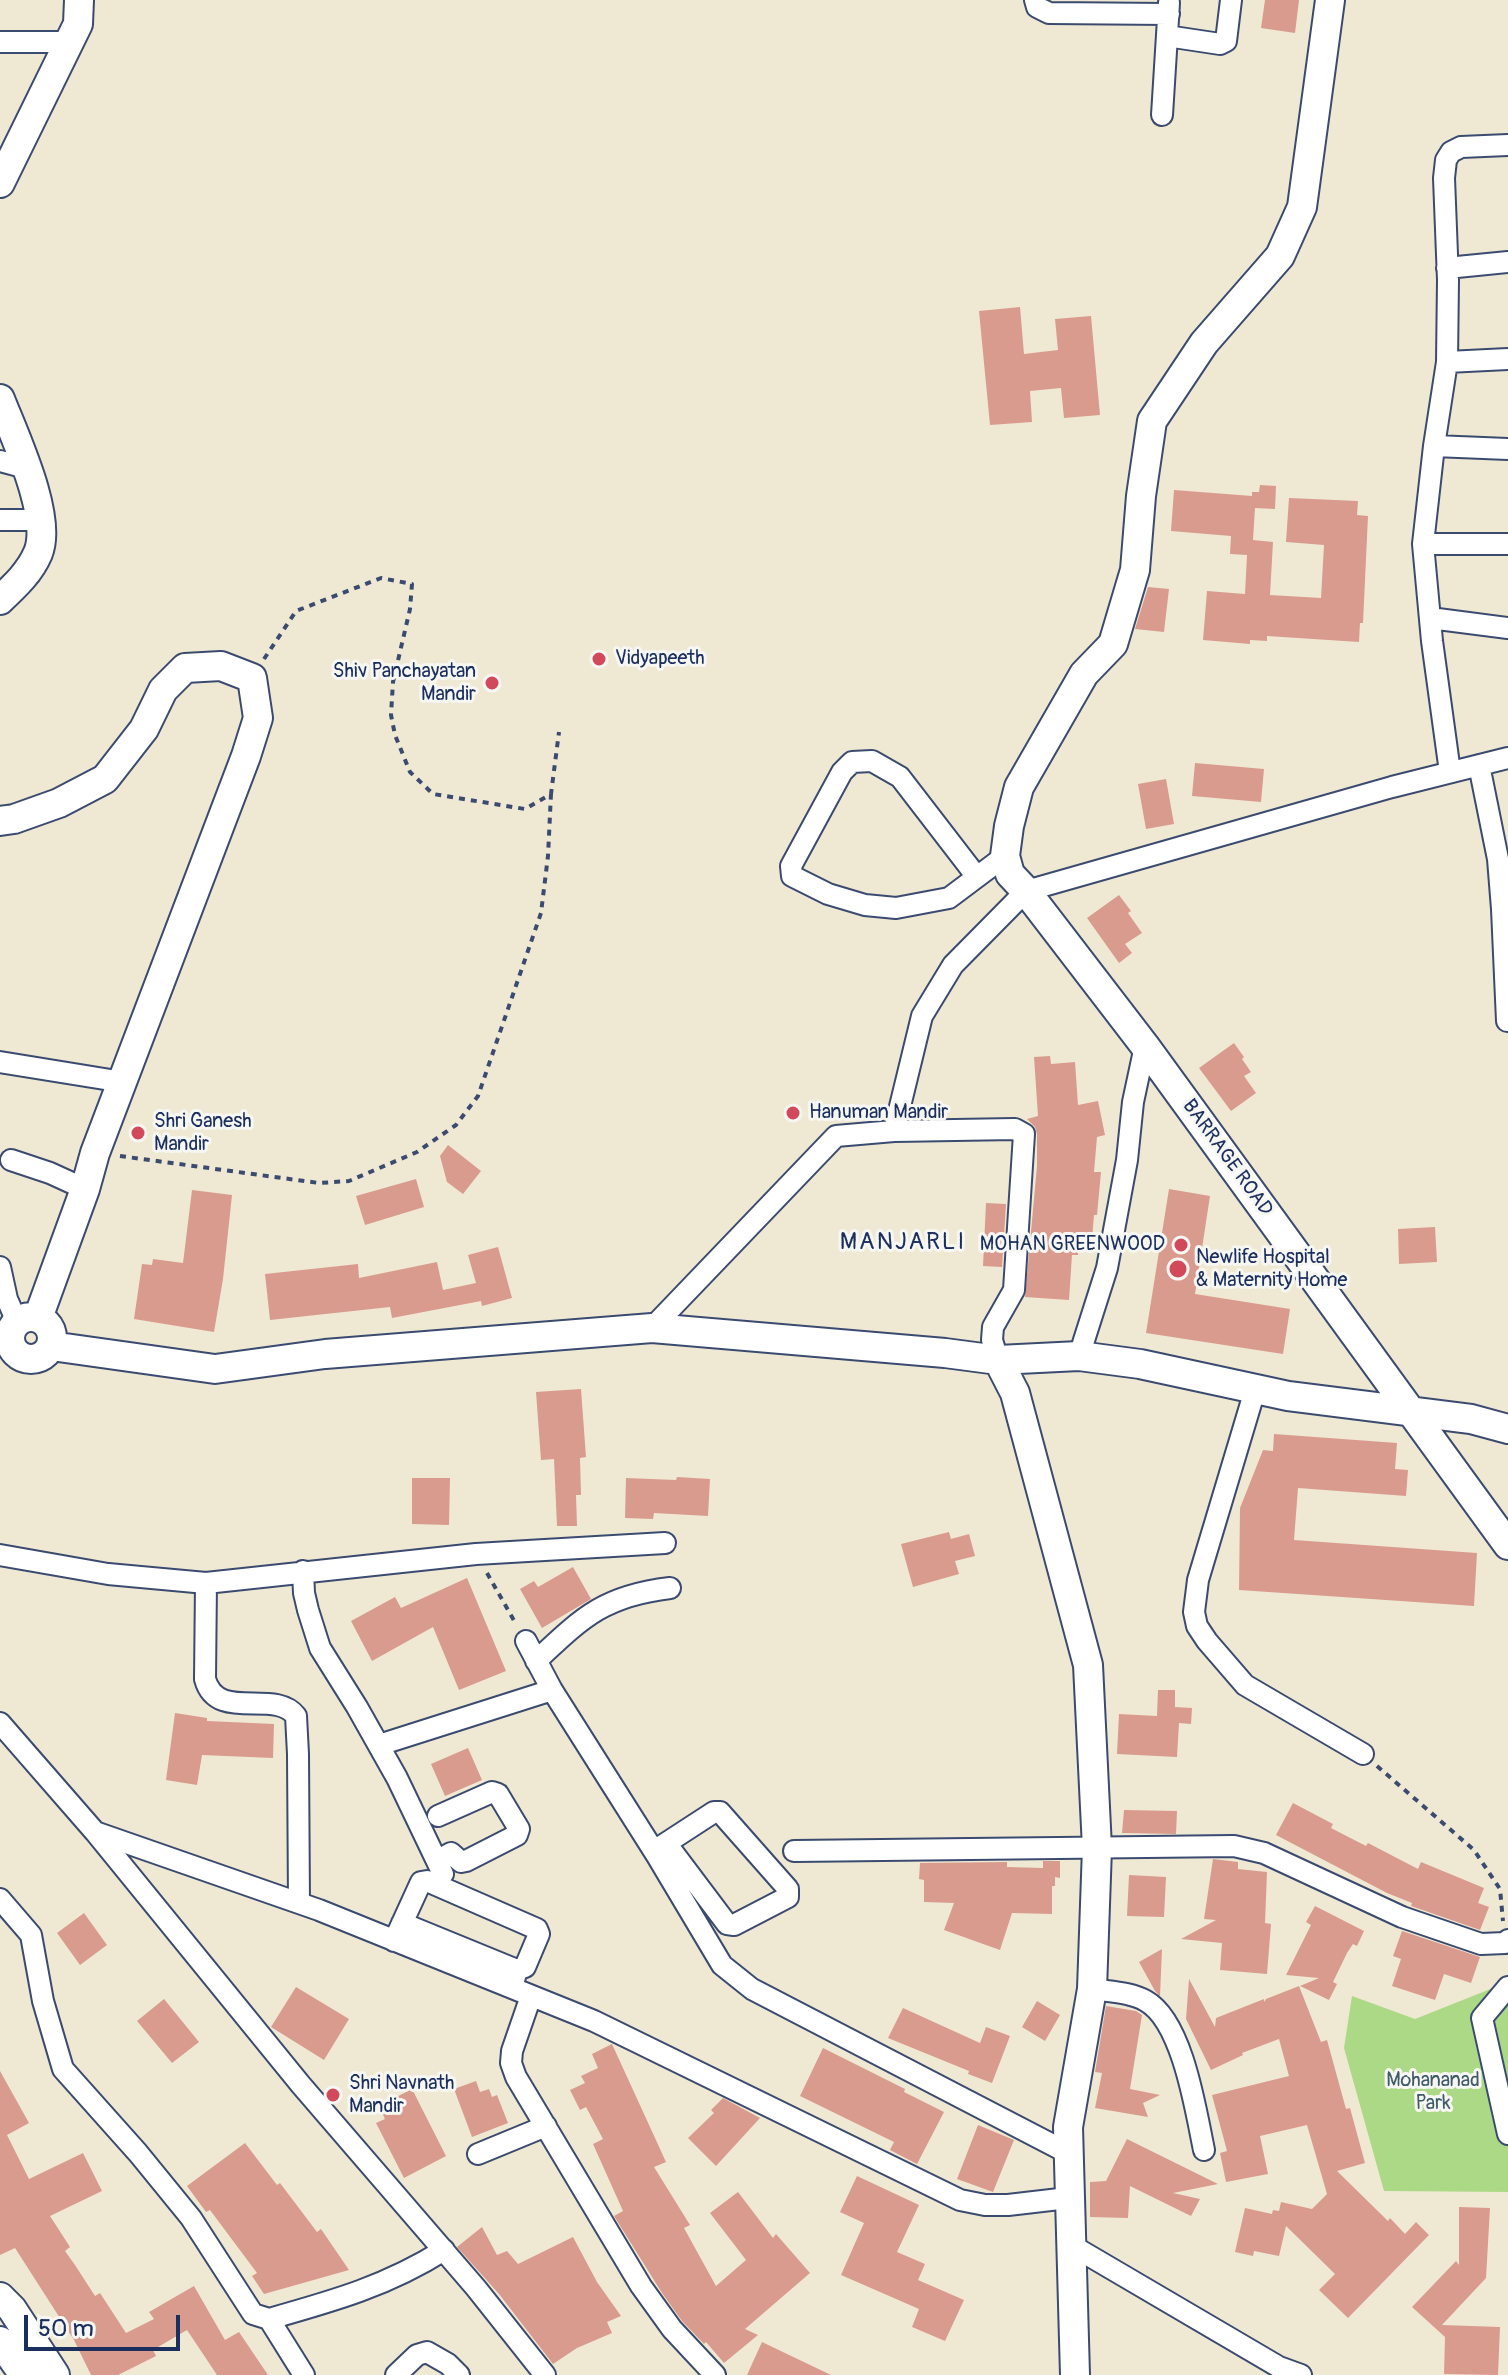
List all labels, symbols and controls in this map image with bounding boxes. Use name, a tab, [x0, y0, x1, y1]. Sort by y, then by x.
place label: Vidyapeeth	[615, 647, 705, 671]
marker: Vidyapeeth	[590, 650, 608, 668]
place label: Shiv Panchayatan Mandir	[333, 660, 476, 707]
marker: Shiv Panchayatan Mandir	[483, 674, 501, 692]
street label: BARRAGE ROAD	[1177, 1095, 1277, 1221]
place label: Hanuman Mandir	[809, 1101, 948, 1125]
marker: Hanuman Mandir	[784, 1104, 802, 1122]
place label: Shri Ganesh Mandir	[154, 1110, 252, 1157]
marker: Shri Ganesh Mandir	[129, 1124, 147, 1142]
district label: MANJARLI	[840, 1229, 966, 1257]
place label: MOHAN GREENWOOD	[980, 1233, 1165, 1257]
marker: MOHAN GREENWOOD	[1172, 1236, 1190, 1254]
place label: Newlife Hospital & Maternity Home	[1196, 1246, 1347, 1293]
marker: Newlife Hospital & Maternity Home	[1167, 1258, 1189, 1280]
park label: Mohananad Park	[1386, 2069, 1480, 2116]
place label: Shri Navnath Mandir	[349, 2072, 454, 2119]
marker: Shri Navnath Mandir	[324, 2086, 342, 2104]
scale bar	[28, 2299, 184, 2349]
text: 50 m	[38, 2314, 94, 2343]

